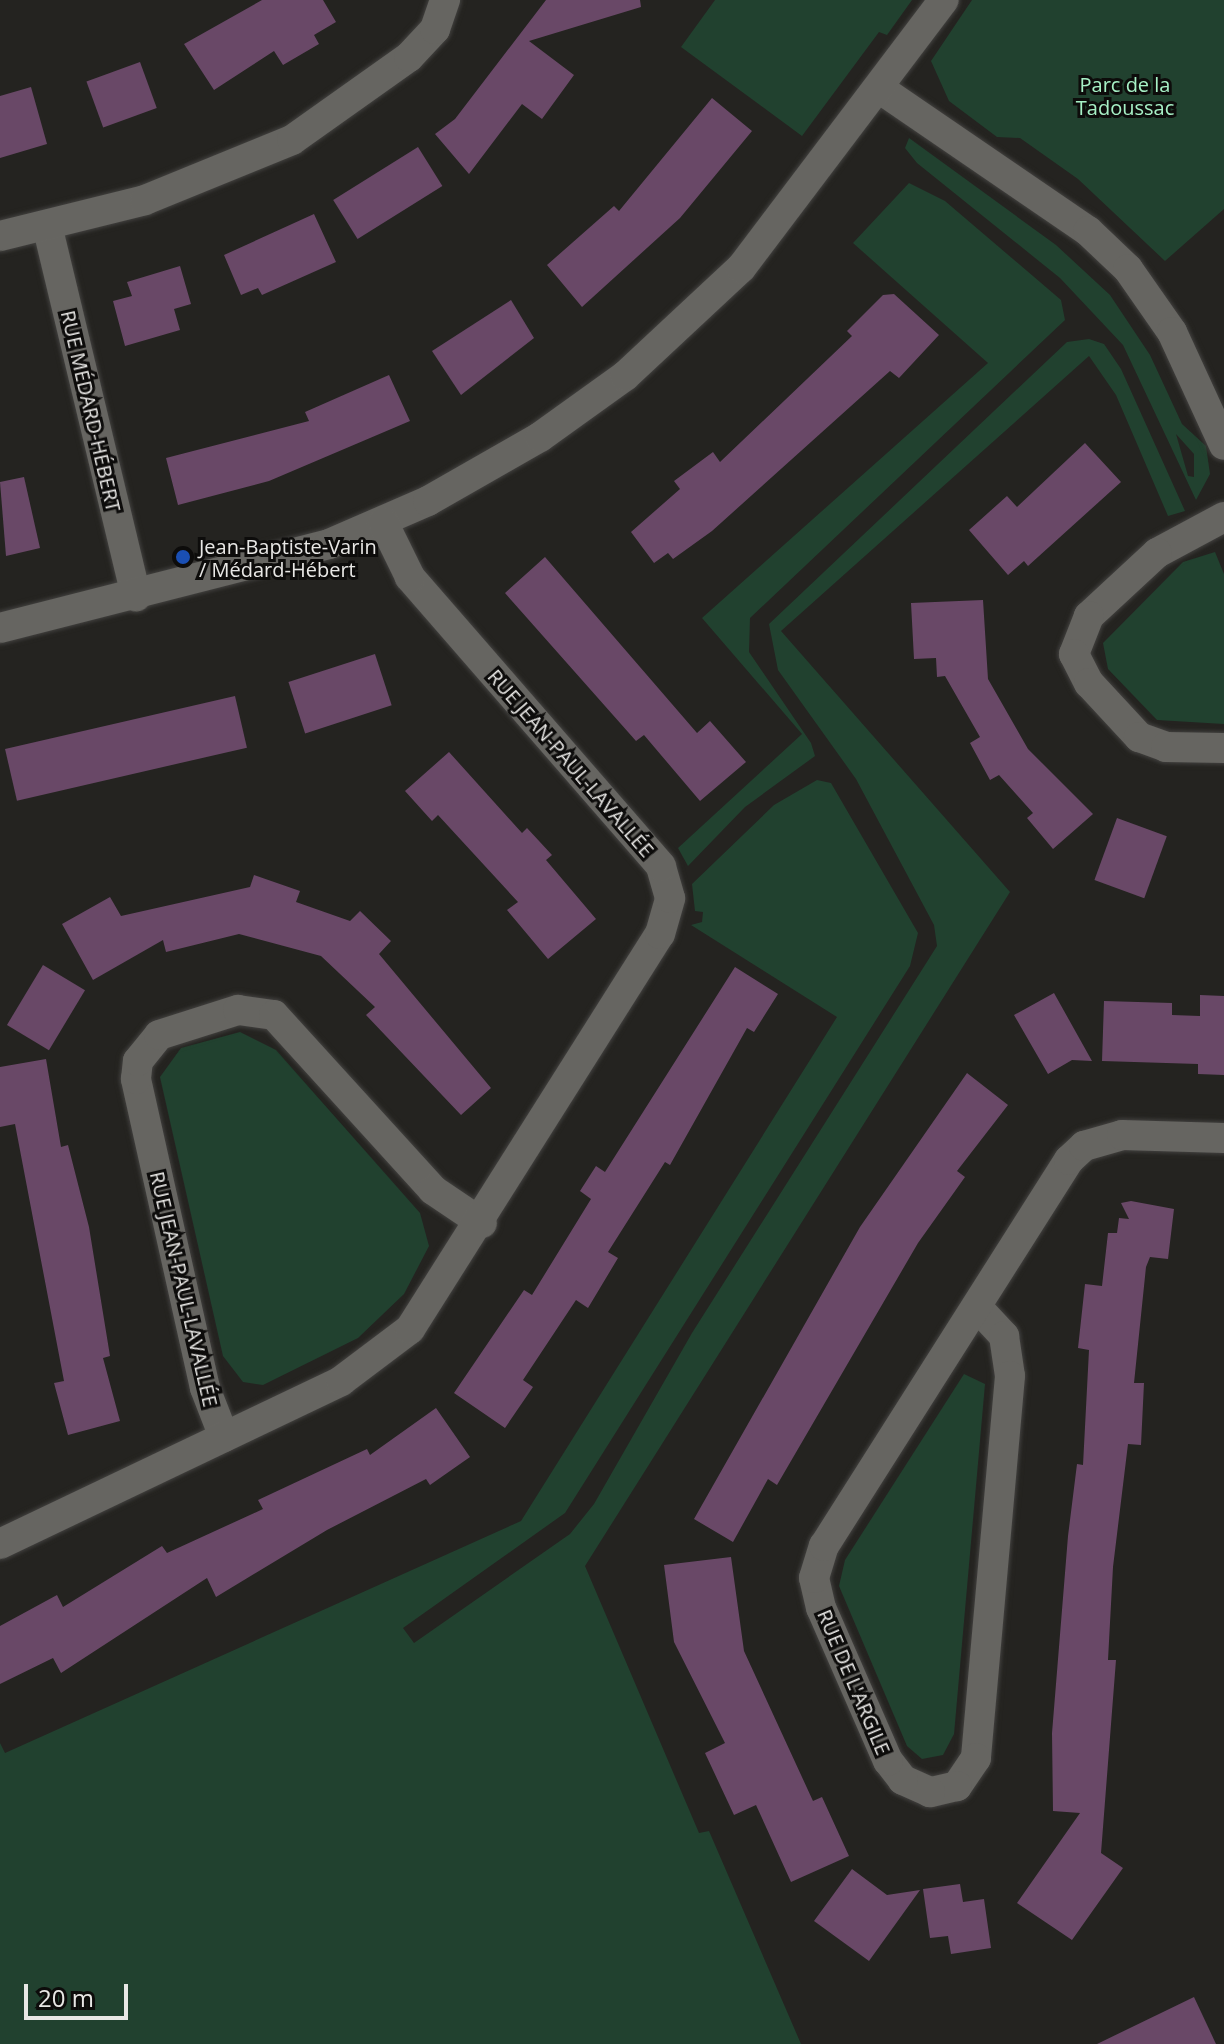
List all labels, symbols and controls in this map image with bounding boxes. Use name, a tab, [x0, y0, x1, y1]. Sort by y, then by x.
park label: Parc de la Tadoussac	[1076, 73, 1174, 120]
street label: RUE MÉDARD-HÉBERT	[56, 308, 126, 514]
place label: Jean-Baptiste-Varin / Médard-Hébert	[199, 534, 377, 581]
marker: Jean-Baptiste-Varin / Médard-Hébert	[174, 548, 192, 566]
street label: RUE JEAN-PAUL-LAVALLÉE	[483, 664, 659, 862]
street label: RUE JEAN-PAUL-LAVALLÉE	[145, 1169, 223, 1409]
street label: RUE DE L'ARGILE	[813, 1606, 895, 1758]
scale bar	[28, 1968, 132, 2018]
text: 20 m	[38, 1981, 94, 2014]

